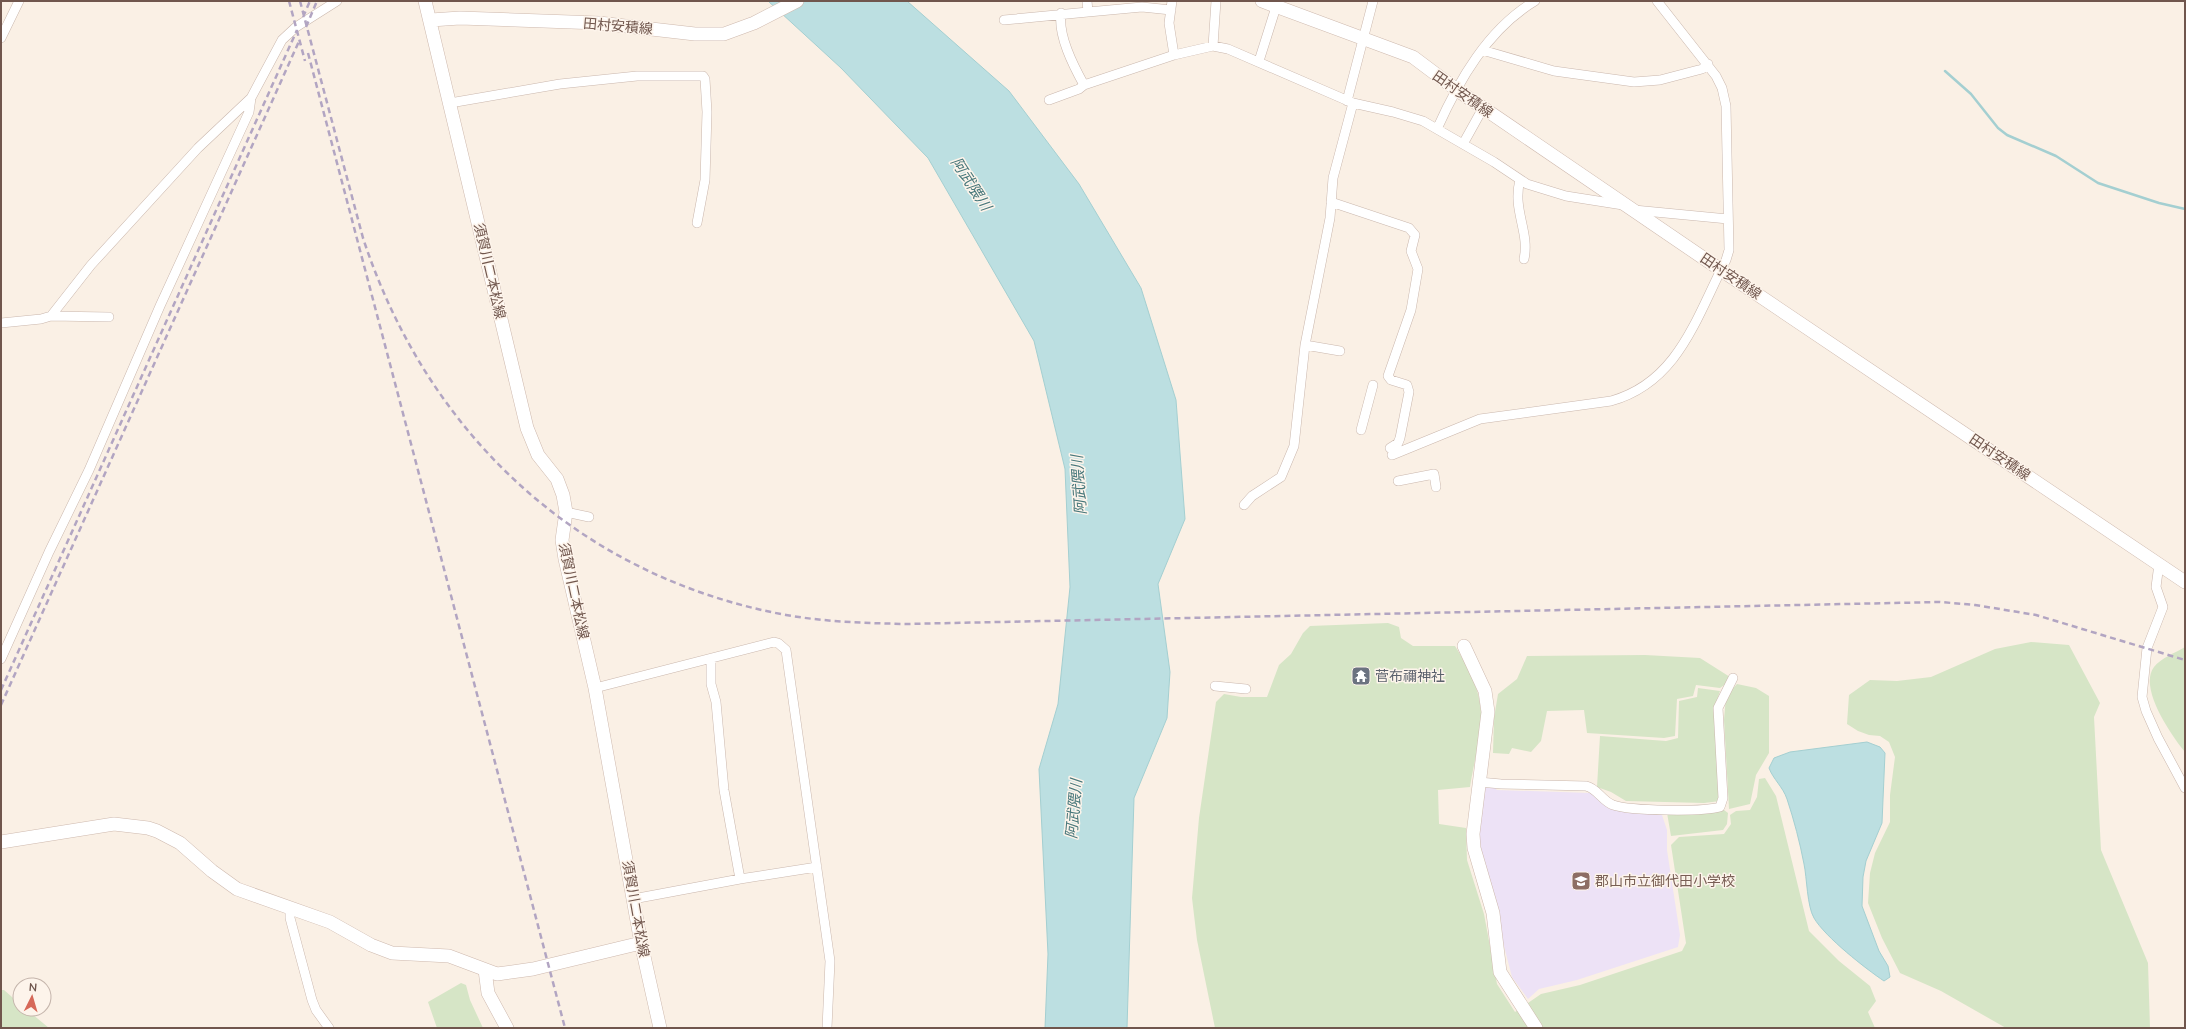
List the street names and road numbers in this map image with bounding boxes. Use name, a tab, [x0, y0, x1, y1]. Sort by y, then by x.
street label: 田村安積線	[582, 14, 654, 38]
street label: 田村安積線	[1429, 67, 1497, 121]
street label: 須賀川二本松線	[470, 221, 510, 321]
street label: 田村安積線	[1697, 249, 1765, 303]
street label: 田村安積線	[1966, 430, 2034, 484]
street label: 須賀川二本松線	[555, 541, 593, 641]
street label: 須賀川二本松線	[619, 859, 653, 959]

